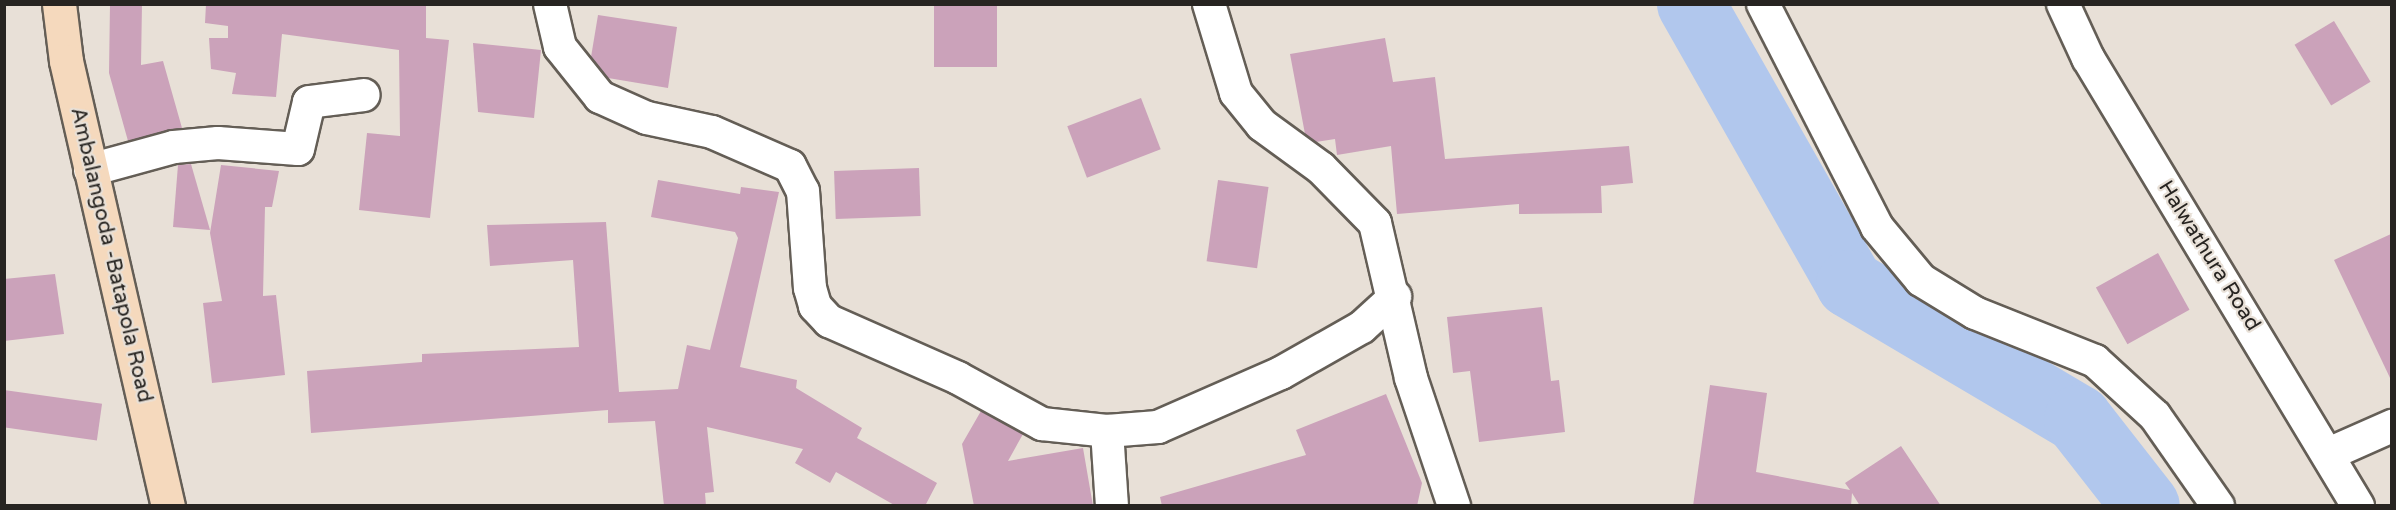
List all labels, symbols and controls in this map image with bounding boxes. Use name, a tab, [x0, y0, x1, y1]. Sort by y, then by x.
street label: Ambalangoda -Batapola Road	[65, 105, 157, 405]
street label: Halwathura Road	[2153, 176, 2265, 336]

